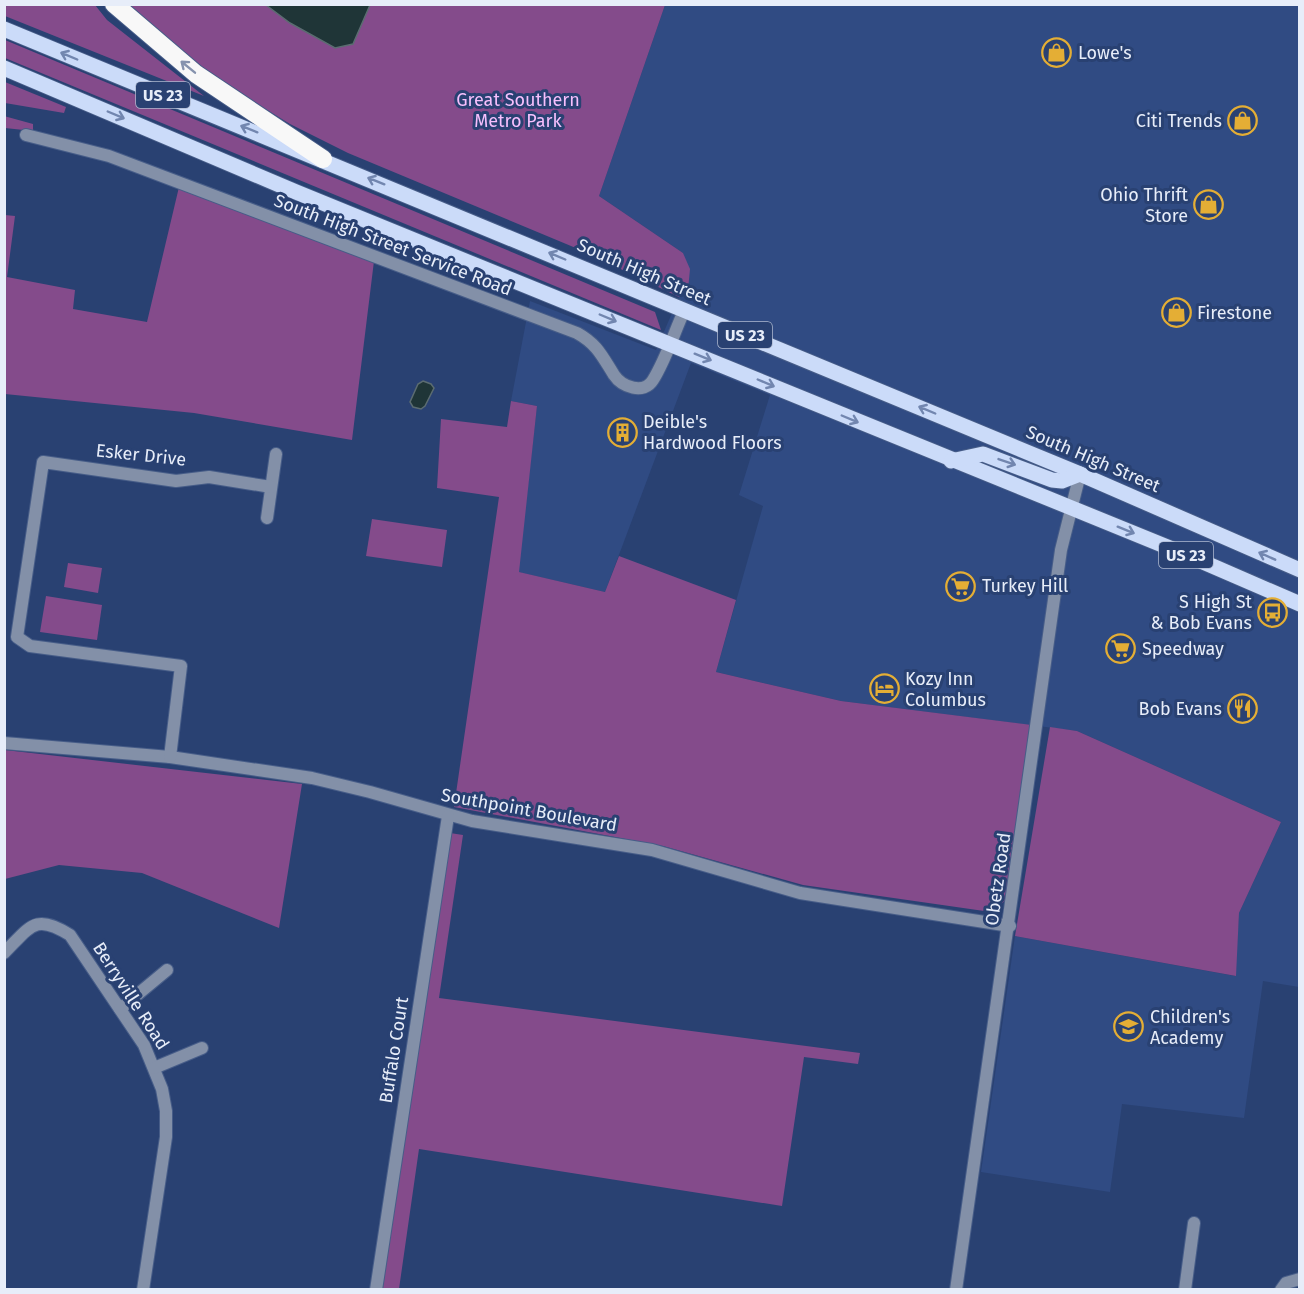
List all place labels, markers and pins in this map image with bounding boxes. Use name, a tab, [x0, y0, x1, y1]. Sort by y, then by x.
shop icon: Lowe's	[1041, 37, 1073, 69]
place label: Lowe's	[1078, 42, 1132, 64]
shop icon: Citi Trends	[1227, 105, 1259, 137]
place label: Citi Trends	[1136, 110, 1222, 132]
place label: Ohio Thrift Store	[1100, 184, 1188, 227]
shop icon: Ohio Thrift Store	[1193, 189, 1225, 221]
shop icon: Firestone	[1160, 297, 1192, 329]
place label: Firestone	[1197, 302, 1272, 324]
place label: Deible's Hardwood Floors	[643, 411, 782, 454]
building icon: Deible's Hardwood Floors	[606, 416, 638, 448]
supermarket icon: Turkey Hill	[945, 570, 977, 602]
place label: Turkey Hill	[982, 575, 1068, 597]
place label: S High St & Bob Evans	[1151, 591, 1252, 634]
bus stop icon: S High St & Bob Evans	[1257, 596, 1289, 628]
supermarket icon: Speedway	[1105, 633, 1137, 665]
place label: Speedway	[1142, 638, 1224, 660]
place label: Kozy Inn Columbus	[905, 668, 986, 711]
hotel icon: Kozy Inn Columbus	[868, 673, 900, 705]
restaurant icon: Bob Evans	[1227, 693, 1259, 725]
place label: Bob Evans	[1138, 698, 1222, 720]
place label: Children's Academy	[1150, 1006, 1230, 1049]
school or university icon: Children's Academy	[1113, 1011, 1145, 1043]

